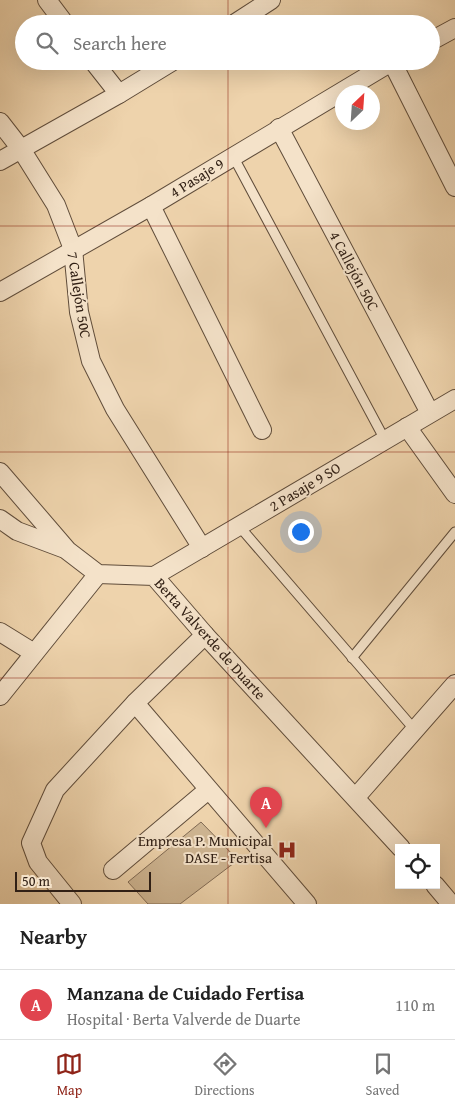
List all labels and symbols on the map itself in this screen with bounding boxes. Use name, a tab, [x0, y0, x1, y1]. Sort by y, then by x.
north arrow	[335, 85, 380, 130]
street label: 4 Pasaje 9	[166, 153, 228, 202]
street label: 4 Callejón 50C	[325, 227, 384, 314]
street label: 7 Callejón 50C	[62, 250, 97, 340]
street label: 2 Pasaje 9 SO	[265, 457, 344, 516]
your location	[288, 519, 314, 545]
street label: Berta Valverde de Duarte	[150, 573, 271, 704]
pin: A	[250, 787, 282, 828]
place label: Empresa P. Municipal DASE - Fertisa	[138, 830, 272, 868]
hospital icon: Empresa P. Municipal DASE - Fertisa	[276, 839, 298, 861]
scale bar	[15, 869, 151, 892]

